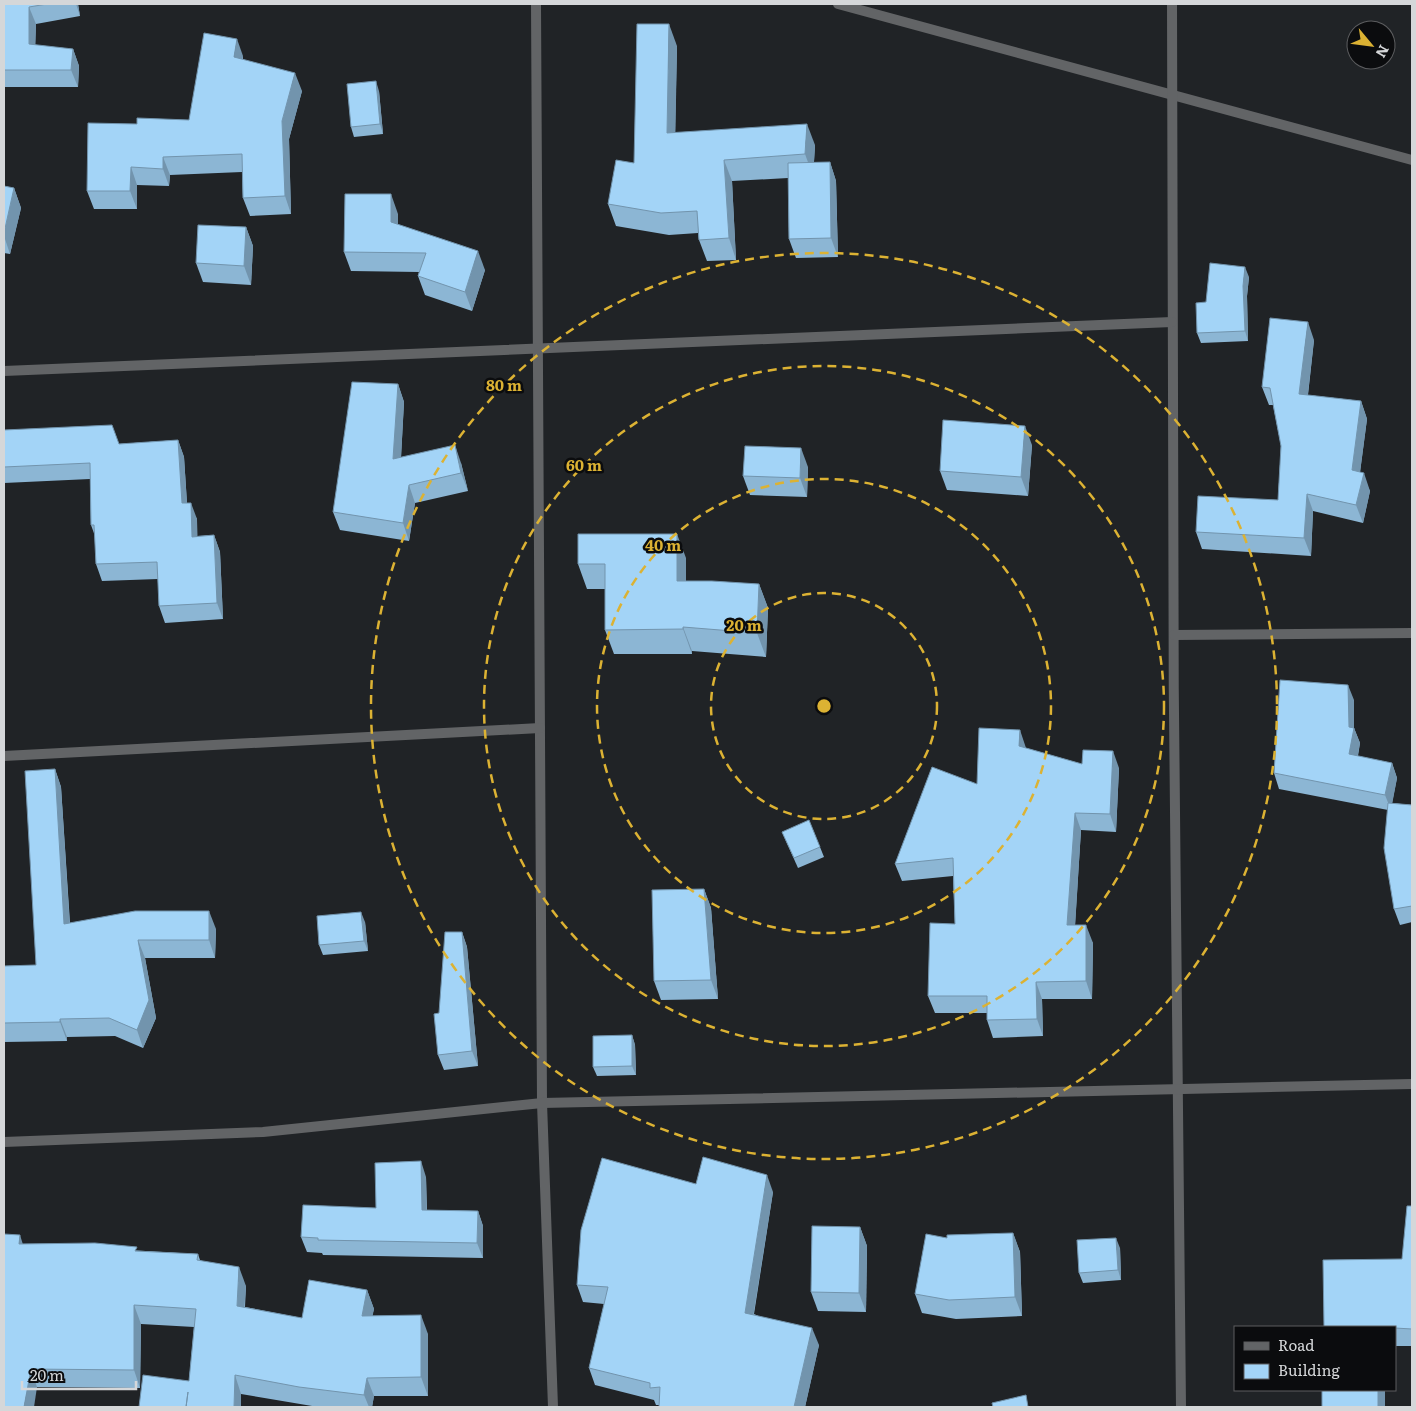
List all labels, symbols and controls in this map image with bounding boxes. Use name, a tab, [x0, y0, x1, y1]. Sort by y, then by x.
north arrow	[1346, 20, 1396, 70]
text: N	[1372, 42, 1395, 62]
text: 80 m	[486, 373, 522, 396]
text: 60 m	[566, 453, 602, 476]
text: 40 m	[645, 533, 681, 556]
text: 20 m	[726, 613, 762, 636]
centre of rings	[815, 697, 833, 715]
legend	[1234, 1326, 1396, 1391]
text: Road	[1278, 1333, 1314, 1356]
scale bar	[22, 1358, 136, 1390]
text: Building	[1278, 1358, 1340, 1381]
text: 20 m	[30, 1363, 64, 1386]

